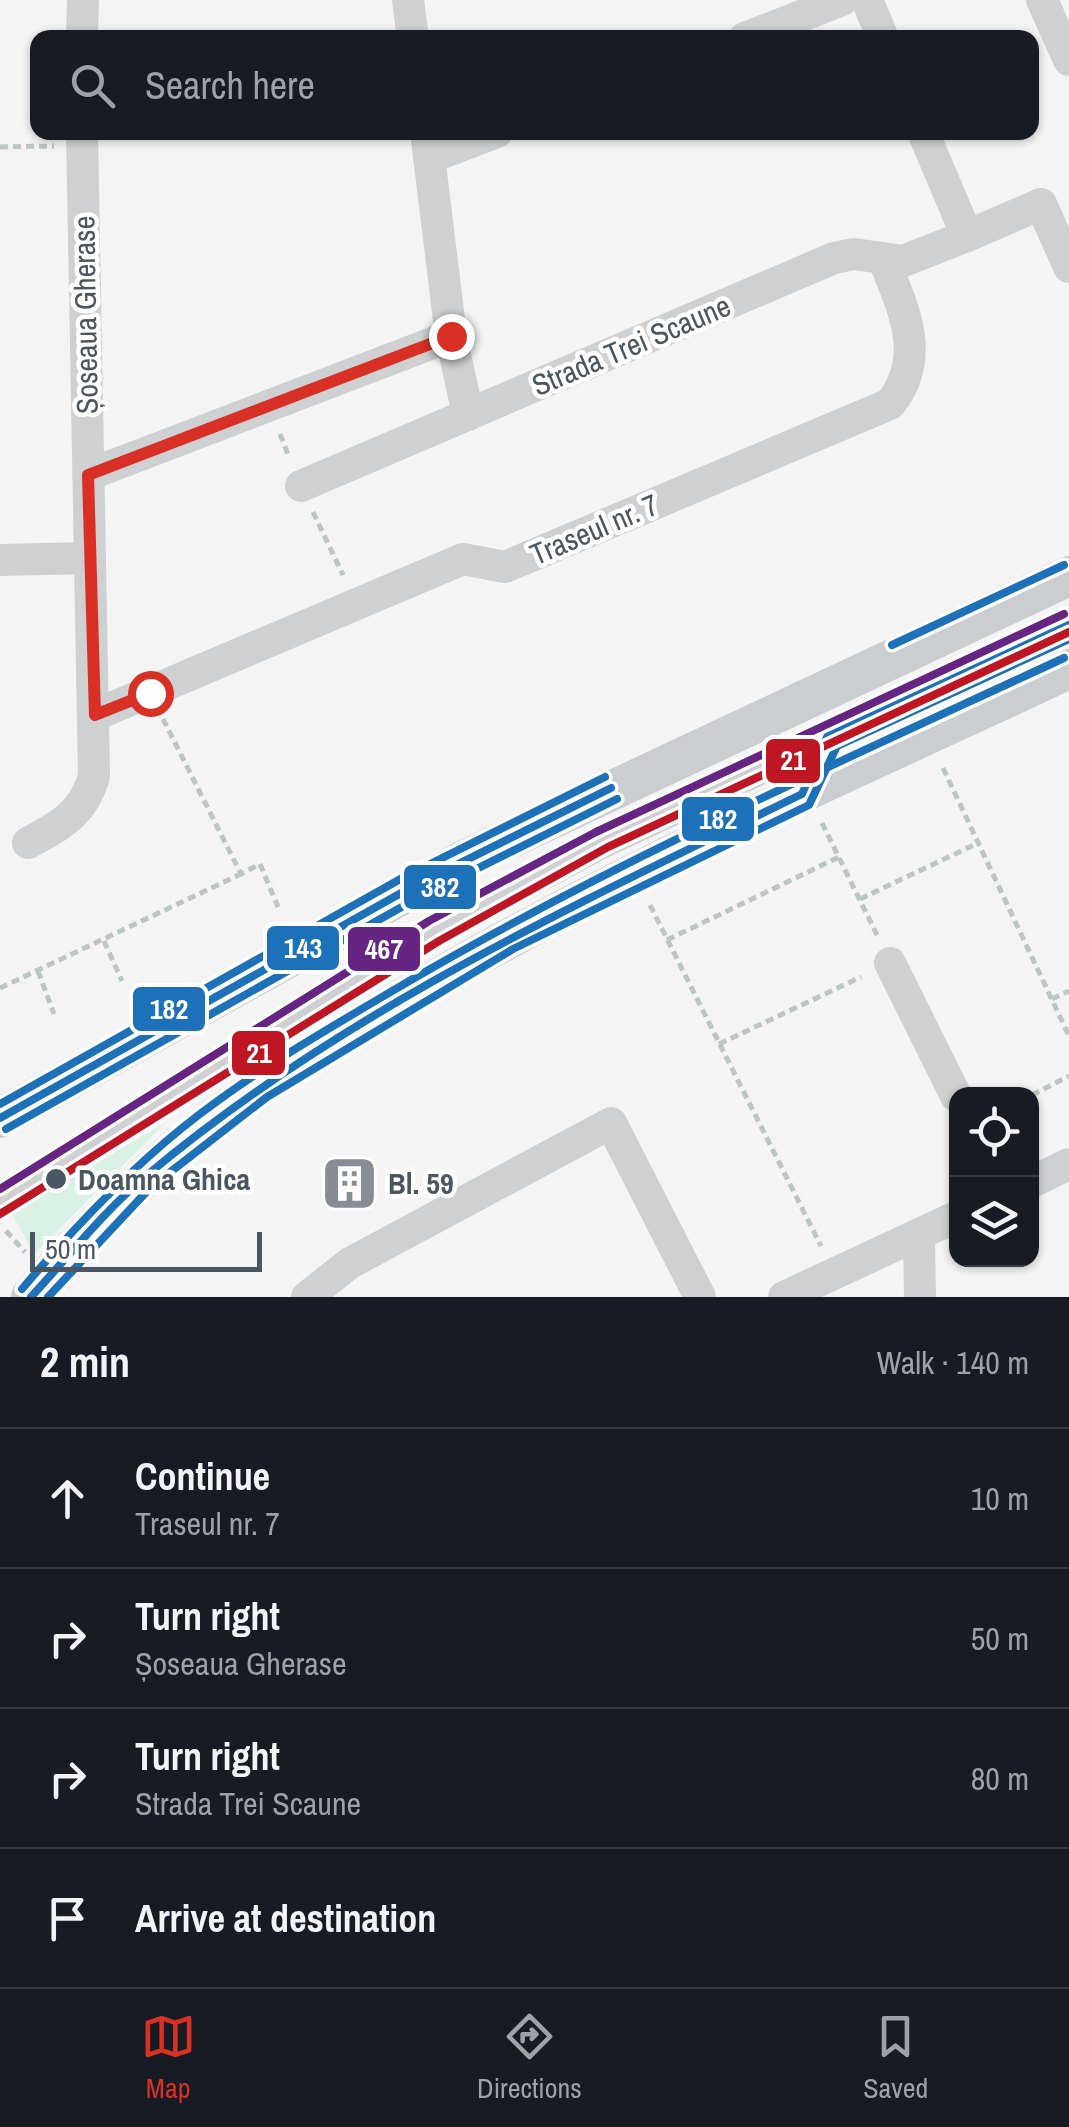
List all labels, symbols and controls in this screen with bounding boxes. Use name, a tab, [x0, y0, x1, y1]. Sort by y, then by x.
search box	[30, 30, 1039, 140]
icon: search	[65, 58, 120, 113]
text: Search here	[145, 60, 315, 111]
street label: Șoseaua Gherase	[63, 216, 107, 414]
street label: Strada Trei Scaune	[526, 285, 736, 405]
route end	[429, 314, 475, 360]
street label: Traseul nr. 7	[524, 484, 664, 574]
route start	[128, 671, 174, 717]
line badge: 21	[764, 737, 822, 785]
text: 21	[780, 741, 806, 779]
line badge: 182	[680, 795, 756, 843]
text: 182	[699, 800, 737, 838]
line badge: 382	[402, 863, 478, 911]
text: 382	[421, 868, 459, 906]
line badge: 143	[265, 924, 341, 972]
line badge: 467	[346, 925, 422, 973]
text: 143	[284, 929, 322, 967]
text: 467	[365, 930, 403, 968]
line badge: 182	[131, 985, 207, 1033]
text: 182	[150, 990, 188, 1028]
line badge: 21	[230, 1029, 287, 1077]
text: 21	[246, 1034, 272, 1072]
map controls	[949, 1087, 1039, 1267]
button: locate	[949, 1087, 1039, 1177]
building icon: Bl. 59	[319, 1153, 379, 1213]
place label: Doamna Ghica	[78, 1159, 251, 1199]
place label: Bl. 59	[388, 1163, 454, 1203]
marker: Doamna Ghica	[43, 1166, 69, 1192]
button: layers	[949, 1177, 1039, 1267]
scale bar	[30, 1227, 262, 1272]
text: 50 m	[45, 1230, 96, 1268]
text: 2 min	[40, 1334, 130, 1390]
text: Walk · 140 m	[877, 1341, 1029, 1384]
text: Continue	[135, 1451, 270, 1502]
icon: ahead	[40, 1471, 95, 1526]
text: 10 m	[971, 1477, 1029, 1520]
text: Traseul nr. 7	[135, 1502, 280, 1545]
text: Turn right	[135, 1591, 280, 1642]
icon: right	[40, 1611, 95, 1666]
text: 50 m	[971, 1617, 1029, 1660]
text: Șoseaua Gherase	[135, 1642, 347, 1685]
text: Turn right	[135, 1731, 280, 1782]
icon: right	[40, 1751, 95, 1806]
text: 80 m	[971, 1757, 1029, 1800]
text: Strada Trei Scaune	[135, 1782, 361, 1825]
icon: arrive	[40, 1891, 95, 1946]
text: Arrive at destination	[135, 1893, 436, 1944]
tab: Map	[141, 2009, 196, 2107]
tab: Directions	[477, 2009, 582, 2107]
tab: Saved	[863, 2009, 928, 2107]

